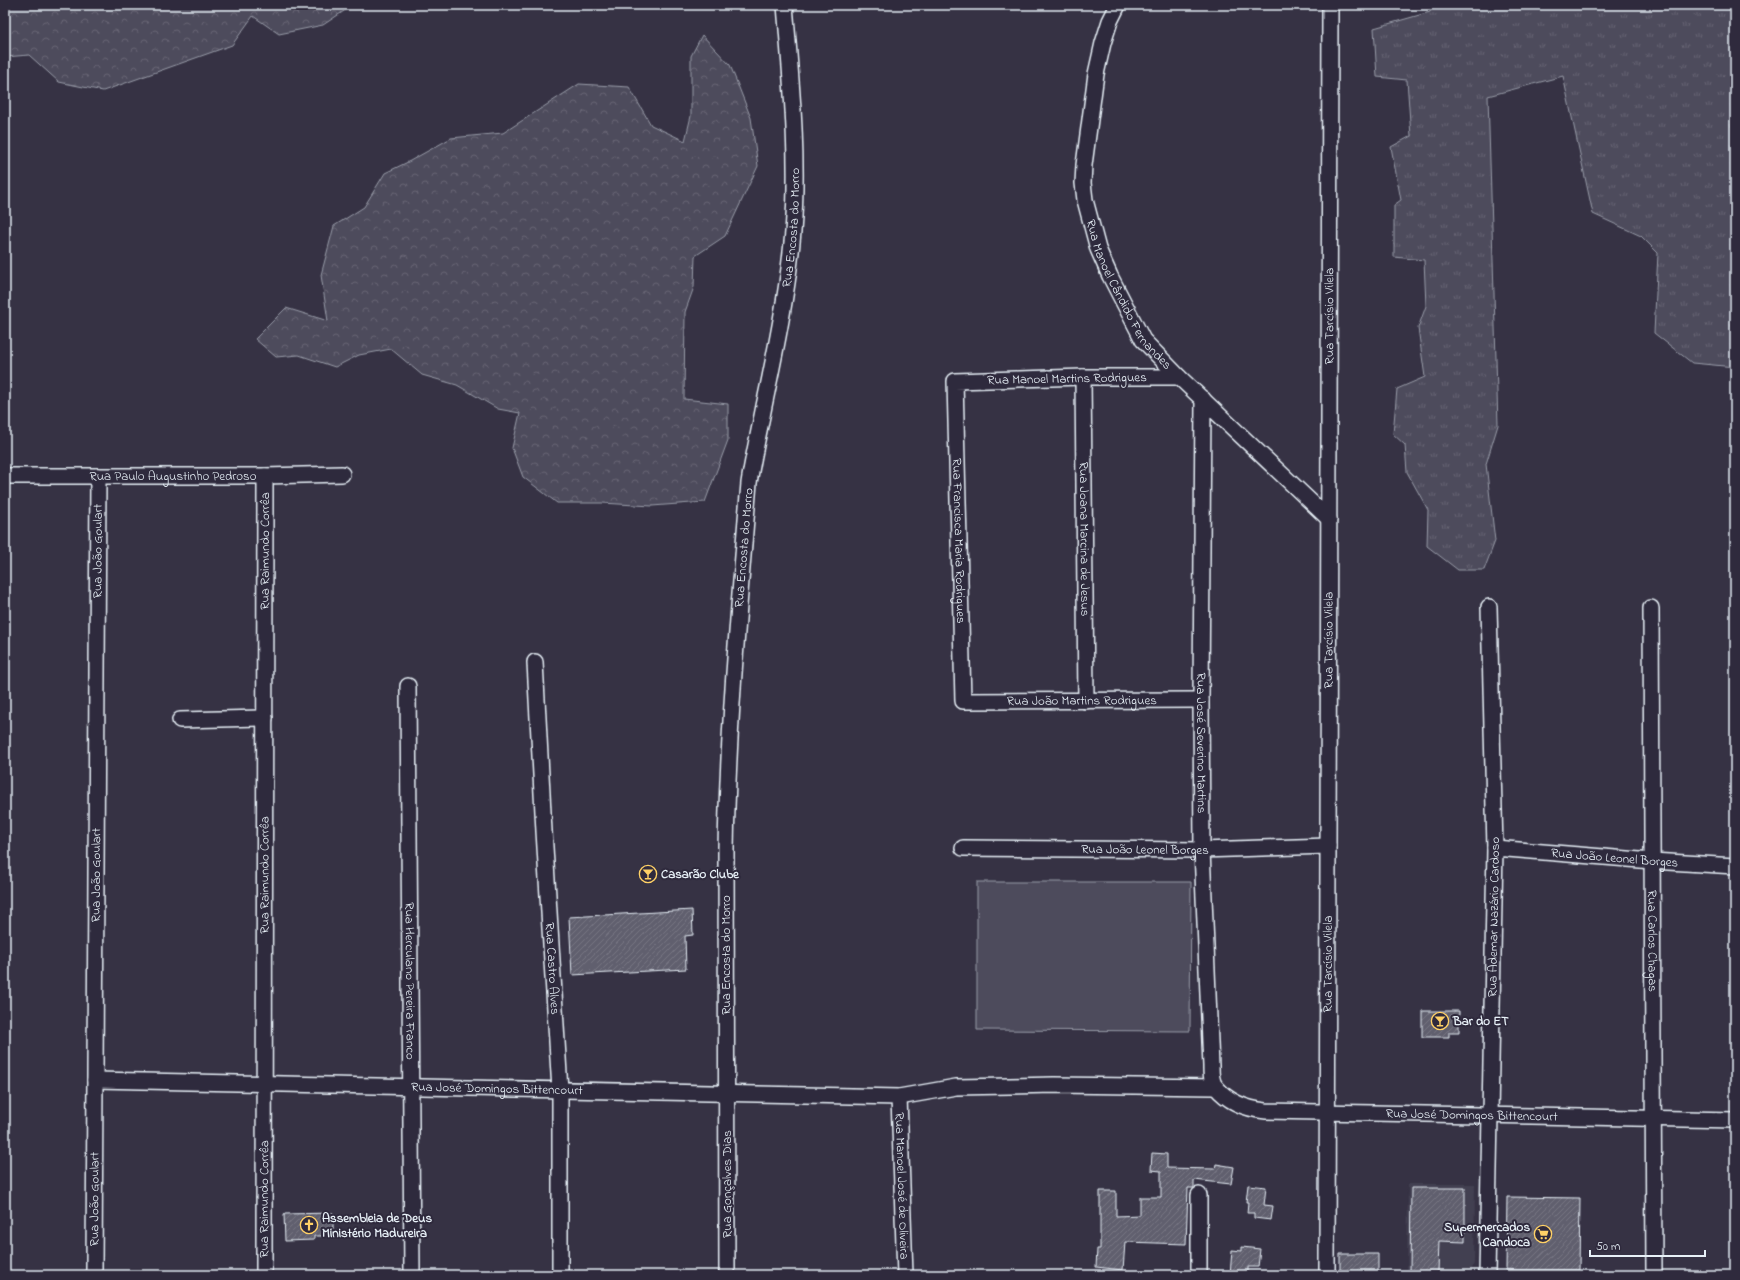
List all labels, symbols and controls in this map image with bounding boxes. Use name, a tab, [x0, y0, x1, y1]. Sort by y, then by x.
street label: Rua Encosta do Morro	[777, 168, 805, 289]
street label: Rua Manoel Cândido Fernandes	[1081, 217, 1177, 374]
street label: Rua Tarcísio Vilela	[1320, 268, 1339, 364]
street label: Rua Manoel Martins Rodrigues	[987, 368, 1147, 391]
street label: Rua Francisca Maria Rodrigues	[947, 458, 971, 624]
street label: Rua Joana Marcina de Jesus	[1074, 462, 1095, 617]
street label: Rua Paulo Augustinho Pedroso	[89, 467, 257, 487]
street label: Rua Encosta do Morro	[729, 487, 758, 608]
street label: Rua Raimundo Corrêa	[255, 492, 274, 610]
street label: Rua João Goulart	[88, 503, 107, 598]
street label: Rua Tarcísio Vilela	[1319, 592, 1338, 688]
street label: Rua José Severino Martins	[1191, 673, 1211, 814]
street label: Rua João Martins Rodrigues	[1007, 691, 1157, 711]
street label: Rua Raimundo Corrêa	[255, 816, 274, 934]
street label: Rua João Goulart	[86, 827, 106, 922]
street label: Rua Ademar Nazário Cardoso	[1483, 836, 1505, 997]
street label: Rua João Leonel Borges	[1081, 839, 1209, 860]
street label: Rua João Leonel Borges	[1550, 843, 1679, 872]
bar icon: Casarão Clube	[638, 864, 658, 884]
place label: Casarão Clube	[661, 865, 740, 884]
street label: Rua Carlos Chagas	[1642, 890, 1662, 992]
street label: Rua Encosta do Morro	[717, 895, 736, 1015]
street label: Rua Herculano Pereira Franco	[400, 902, 420, 1060]
street label: Rua Tarcísio Vilela	[1318, 916, 1337, 1012]
street label: Rua Castro Alves	[540, 922, 565, 1015]
bar icon: Bar do ET	[1430, 1011, 1450, 1031]
place label: Bar do ET	[1452, 1012, 1509, 1031]
street label: Rua José Domingos Bittencourt	[411, 1077, 584, 1100]
street label: Rua José Domingos Bittencourt	[1386, 1104, 1558, 1126]
street label: Rua Manoel José de Oliveira	[890, 1112, 914, 1260]
street label: Rua Gonçalves Dias	[718, 1130, 737, 1238]
street label: Rua Raimundo Corrêa	[255, 1140, 274, 1258]
street label: Rua João Goulart	[85, 1151, 104, 1246]
place label: Assembleia de Deus Ministério Madureira	[322, 1209, 432, 1243]
church icon: Assembleia de Deus Ministério Madureira	[299, 1215, 319, 1235]
place label: Supermercados Candoca	[1444, 1218, 1530, 1252]
supermarket icon: Supermercados Candoca	[1533, 1224, 1553, 1244]
scale bar	[1590, 1232, 1705, 1258]
text: 50 m	[1596, 1238, 1620, 1256]

